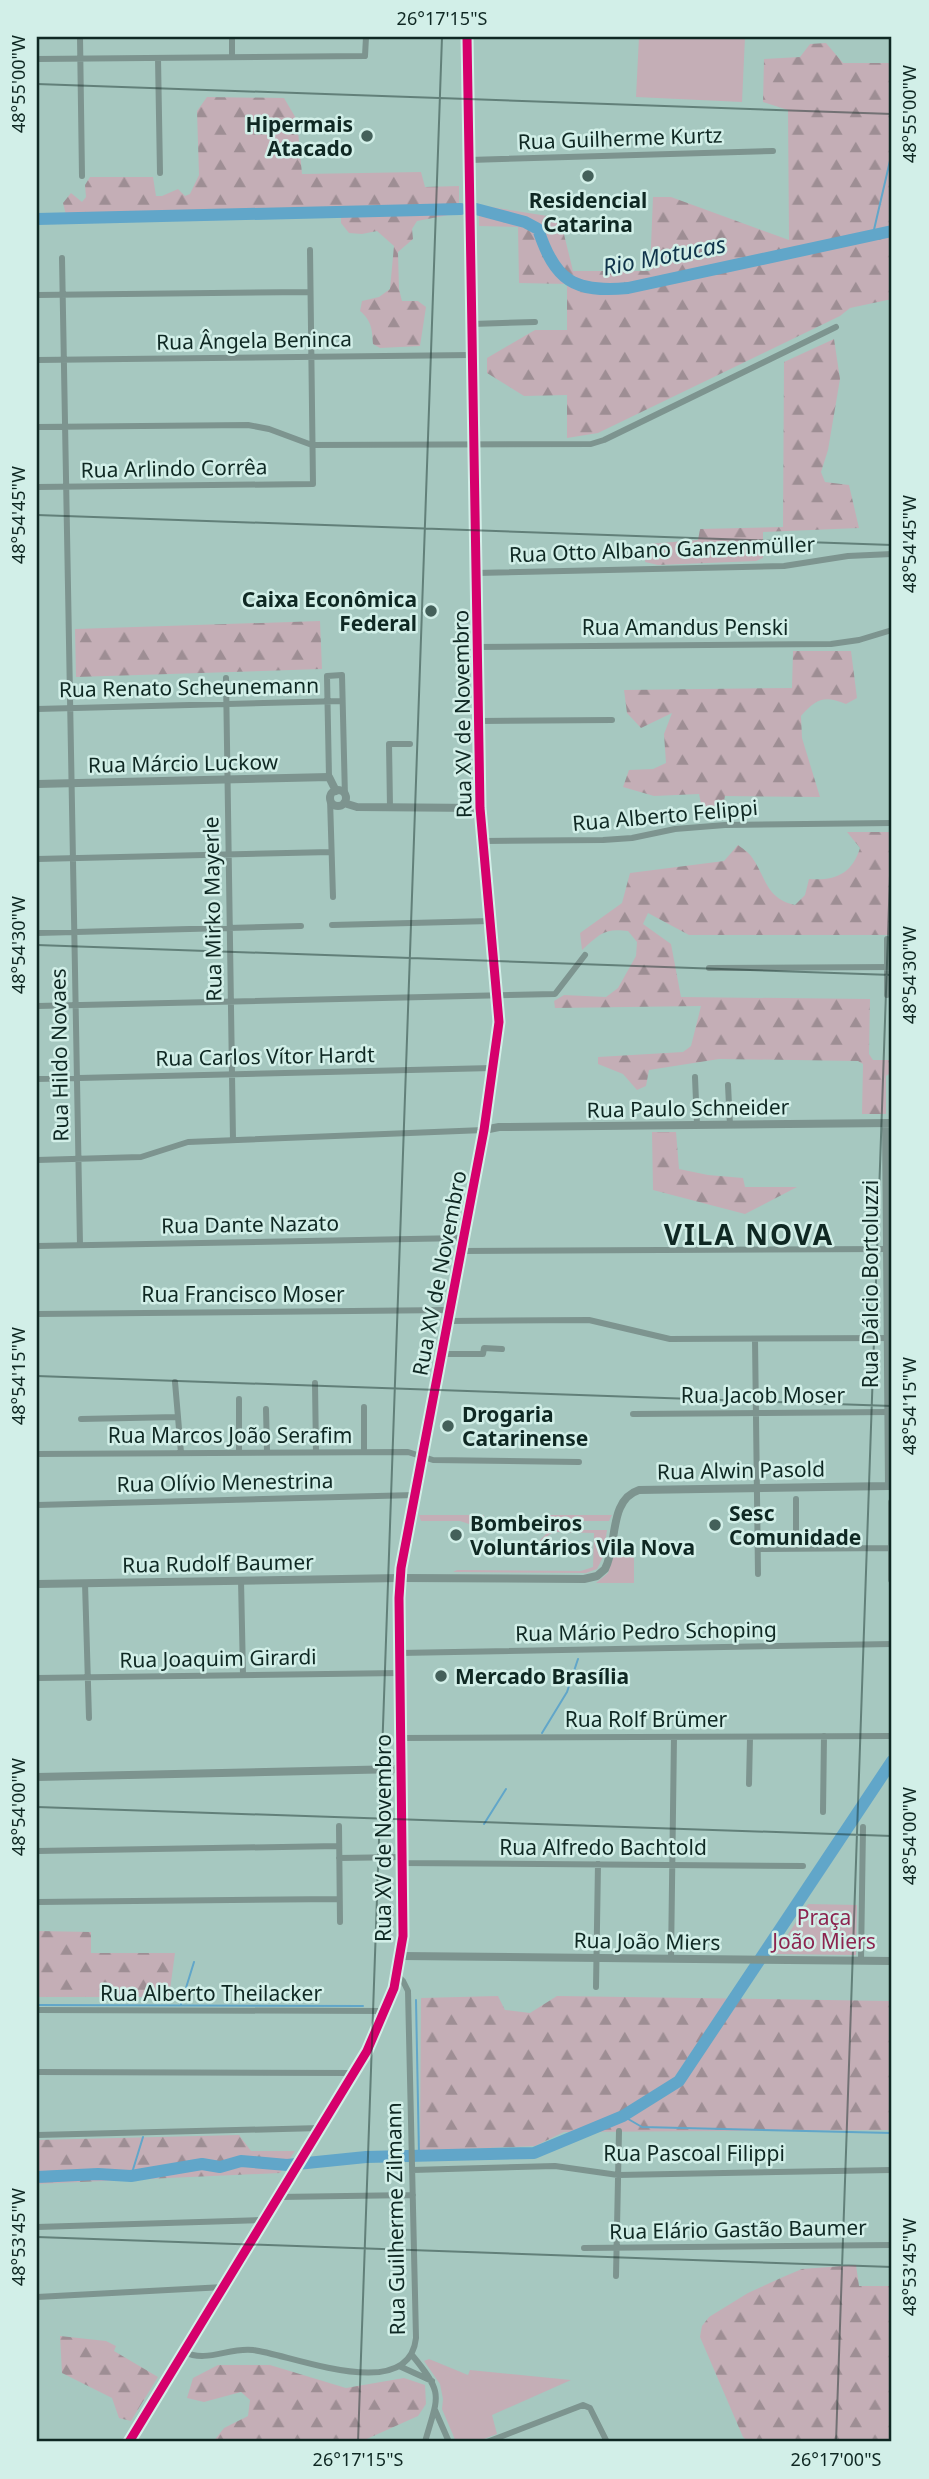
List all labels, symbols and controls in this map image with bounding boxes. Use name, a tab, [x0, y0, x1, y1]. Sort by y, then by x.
text: 26°17'15"S	[397, 6, 487, 30]
text: 48°55'00"W	[6, 35, 30, 133]
text: 48°55'00"W	[897, 65, 921, 163]
place label: Hipermais Atacado	[246, 110, 353, 162]
street label: Rua Guilherme Kurtz	[517, 120, 723, 156]
marker: Hipermais Atacado	[359, 128, 375, 144]
marker: Residencial Catarina	[580, 168, 596, 184]
place label: Residencial Catarina	[529, 186, 647, 238]
water label: Rio Motucas	[600, 227, 728, 283]
street label: Rua Ângela Beninca	[156, 324, 352, 356]
street label: Rua Arlindo Corrêa	[80, 452, 268, 484]
text: 48°54'45"W	[6, 466, 30, 564]
text: 48°54'45"W	[897, 495, 921, 593]
street label: Rua Otto Albano Ganzenmüller	[508, 530, 816, 568]
place label: Caixa Econômica Federal	[242, 585, 417, 637]
marker: Caixa Econômica Federal	[423, 603, 439, 619]
street label: Rua XV de Novembro	[446, 610, 478, 818]
street label: Rua Amandus Penski	[582, 613, 788, 641]
street label: Rua Renato Scheunemann	[59, 671, 319, 703]
street label: Rua Márcio Luckow	[88, 747, 279, 779]
street label: Rua Alberto Felippi	[571, 793, 759, 837]
street label: Rua Mirko Mayerle	[196, 816, 228, 1002]
text: 48°54'30"W	[6, 896, 30, 994]
text: 48°54'30"W	[897, 926, 921, 1024]
street label: Rua Hildo Novaes	[43, 968, 75, 1142]
street label: Rua Carlos Vítor Hardt	[155, 1040, 375, 1072]
street label: Rua Paulo Schneider	[586, 1092, 790, 1124]
street label: Rua XV de Novembro	[405, 1168, 473, 1378]
street label: Rua Dálcio Bortoluzzi	[856, 1180, 884, 1388]
street label: Rua Dante Nazato	[161, 1208, 339, 1240]
district label: VILA NOVA	[664, 1215, 834, 1253]
street label: Rua Francisco Moser	[141, 1280, 345, 1308]
text: 48°54'15"W	[6, 1327, 30, 1425]
text: 48°54'15"W	[897, 1357, 921, 1455]
street label: Rua Jacob Moser	[681, 1381, 845, 1409]
place label: Drogaria Catarinense	[462, 1400, 588, 1452]
marker: Drogaria Catarinense	[440, 1418, 456, 1434]
street label: Rua Marcos João Serafim	[108, 1421, 352, 1449]
street label: Rua Alwin Pasold	[657, 1455, 825, 1485]
street label: Rua Olívio Menestrina	[116, 1466, 334, 1498]
place label: Sesc Comunidade	[729, 1499, 861, 1551]
place label: Bombeiros Voluntários Vila Nova	[470, 1509, 695, 1561]
marker: Sesc Comunidade	[707, 1517, 723, 1533]
marker: Bombeiros Voluntários Vila Nova	[448, 1527, 464, 1543]
street label: Rua Rudolf Baumer	[122, 1547, 314, 1579]
street label: Rua Mário Pedro Schoping	[515, 1615, 777, 1647]
street label: Rua Joaquim Girardi	[119, 1642, 317, 1674]
place label: Mercado Brasília	[455, 1662, 629, 1690]
marker: Mercado Brasília	[433, 1668, 449, 1684]
street label: Rua Rolf Brümer	[565, 1705, 728, 1733]
street label: Rua XV de Novembro	[369, 1734, 397, 1942]
text: 48°54'00"W	[6, 1758, 30, 1856]
text: 48°54'00"W	[897, 1787, 921, 1885]
street label: Rua Alfredo Bachtold	[499, 1833, 707, 1861]
park label: Praça João Miers	[770, 1903, 876, 1955]
street label: Rua João Miers	[573, 1926, 721, 1956]
street label: Rua Alberto Theilacker	[100, 1979, 322, 2007]
street label: Rua Guilherme Zilmann	[379, 2102, 411, 2336]
street label: Rua Pascoal Filippi	[603, 2139, 785, 2167]
text: 48°53'45"W	[6, 2188, 30, 2286]
street label: Rua Elário Gastão Baumer	[609, 2213, 867, 2245]
text: 48°53'45"W	[897, 2218, 921, 2316]
text: 26°17'15"S	[313, 2447, 403, 2471]
text: 26°17'00"S	[791, 2447, 881, 2471]

